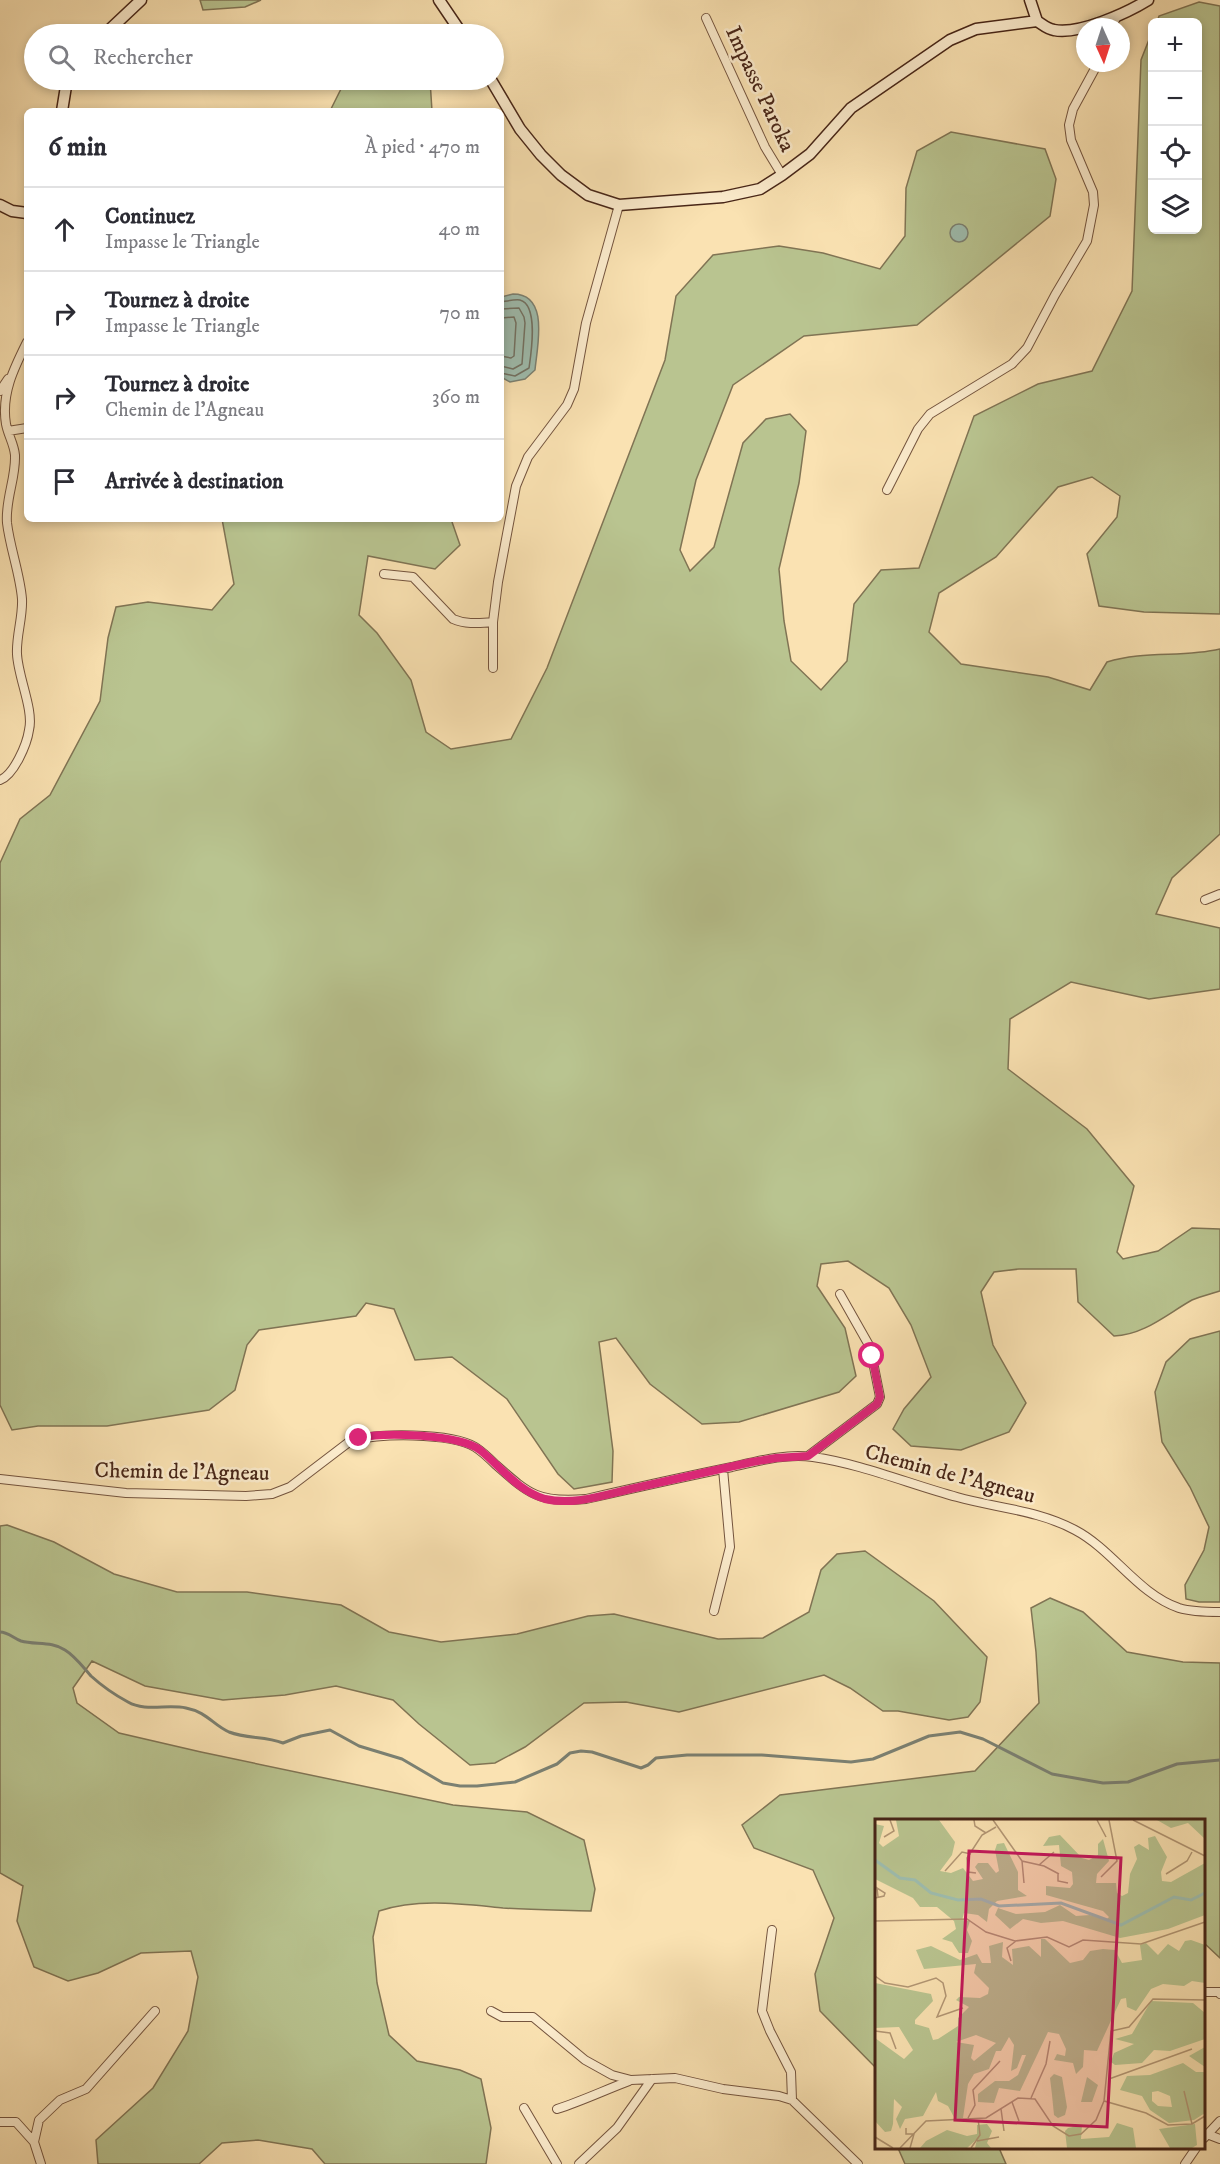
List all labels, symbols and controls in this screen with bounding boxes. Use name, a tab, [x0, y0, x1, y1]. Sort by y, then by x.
north arrow	[1076, 18, 1130, 72]
map controls	[1148, 18, 1202, 234]
button: +	[1148, 18, 1202, 72]
street label: Impasse Paroka	[719, 22, 801, 157]
search box	[24, 24, 504, 90]
icon: search	[45, 41, 78, 74]
text: Rechercher	[93, 44, 193, 71]
button: −	[1148, 72, 1202, 126]
button: locate	[1148, 126, 1202, 180]
text: 6 min	[48, 131, 107, 164]
text: À pied · 470 m	[365, 135, 480, 160]
button: layers	[1148, 180, 1202, 234]
text: Continuez	[105, 203, 195, 230]
icon: ahead	[48, 213, 81, 246]
text: 40 m	[438, 217, 480, 242]
text: Impasse le Triangle	[105, 230, 260, 255]
text: Tournez à droite	[105, 287, 249, 314]
icon: right	[48, 297, 81, 330]
text: 70 m	[439, 301, 480, 326]
text: Impasse le Triangle	[105, 314, 260, 339]
text: Tournez à droite	[105, 371, 249, 398]
icon: right	[48, 381, 81, 414]
text: 360 m	[432, 385, 480, 410]
text: Chemin de l’Agneau	[105, 398, 264, 423]
icon: arrive	[48, 465, 81, 498]
text: Arrivée à destination	[105, 468, 284, 495]
route start	[858, 1342, 884, 1368]
route end	[345, 1424, 371, 1450]
street label: Chemin de l’Agneau	[862, 1438, 1038, 1510]
street label: Chemin de l’Agneau	[94, 1457, 270, 1487]
inset map	[875, 1819, 1205, 2149]

